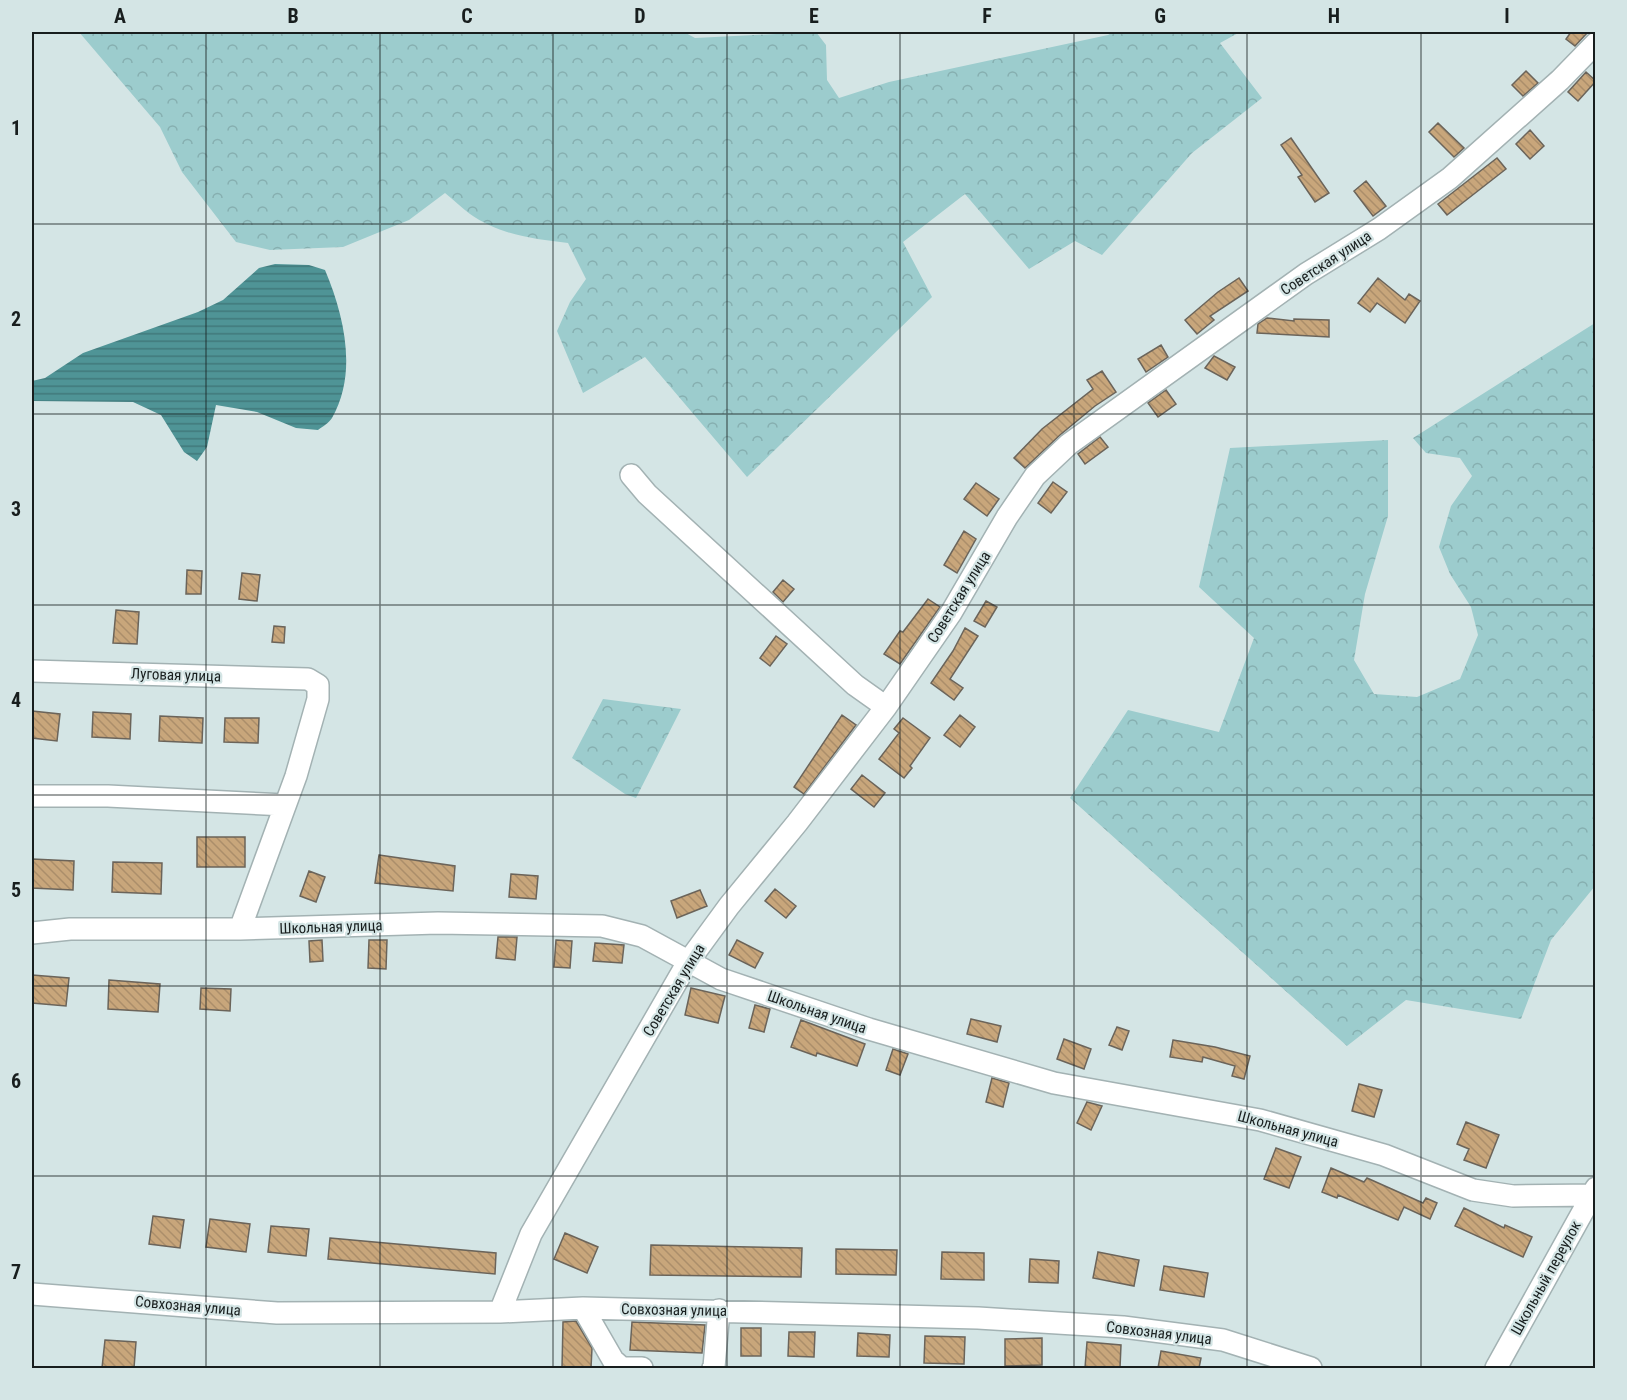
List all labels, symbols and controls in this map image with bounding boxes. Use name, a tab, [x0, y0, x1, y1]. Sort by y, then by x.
text: A	[114, 4, 126, 28]
text: B	[287, 4, 299, 28]
text: C	[461, 4, 473, 28]
text: D	[634, 4, 646, 28]
text: E	[809, 4, 819, 28]
text: F	[982, 4, 992, 28]
text: G	[1154, 4, 1166, 28]
text: H	[1328, 4, 1340, 28]
text: I	[1504, 4, 1510, 28]
text: 1	[11, 116, 21, 140]
street label: Советская улица	[1277, 227, 1375, 299]
text: 2	[11, 307, 21, 331]
text: 3	[11, 497, 21, 521]
street label: Советская улица	[924, 548, 994, 646]
street label: Луговая улица	[131, 664, 221, 686]
text: 4	[11, 688, 21, 712]
text: 5	[11, 878, 21, 902]
street label: Школьная улица	[279, 916, 383, 938]
street label: Советская улица	[639, 941, 709, 1039]
street label: Школьная улица	[765, 987, 869, 1037]
text: 6	[11, 1069, 21, 1093]
street label: Школьная улица	[1236, 1107, 1340, 1151]
street label: Школьный переулок	[1507, 1218, 1585, 1338]
text: 7	[11, 1260, 21, 1284]
street label: Совхозная улица	[134, 1292, 242, 1320]
street label: Совхозная улица	[621, 1300, 727, 1320]
street label: Совхозная улица	[1105, 1318, 1213, 1348]

